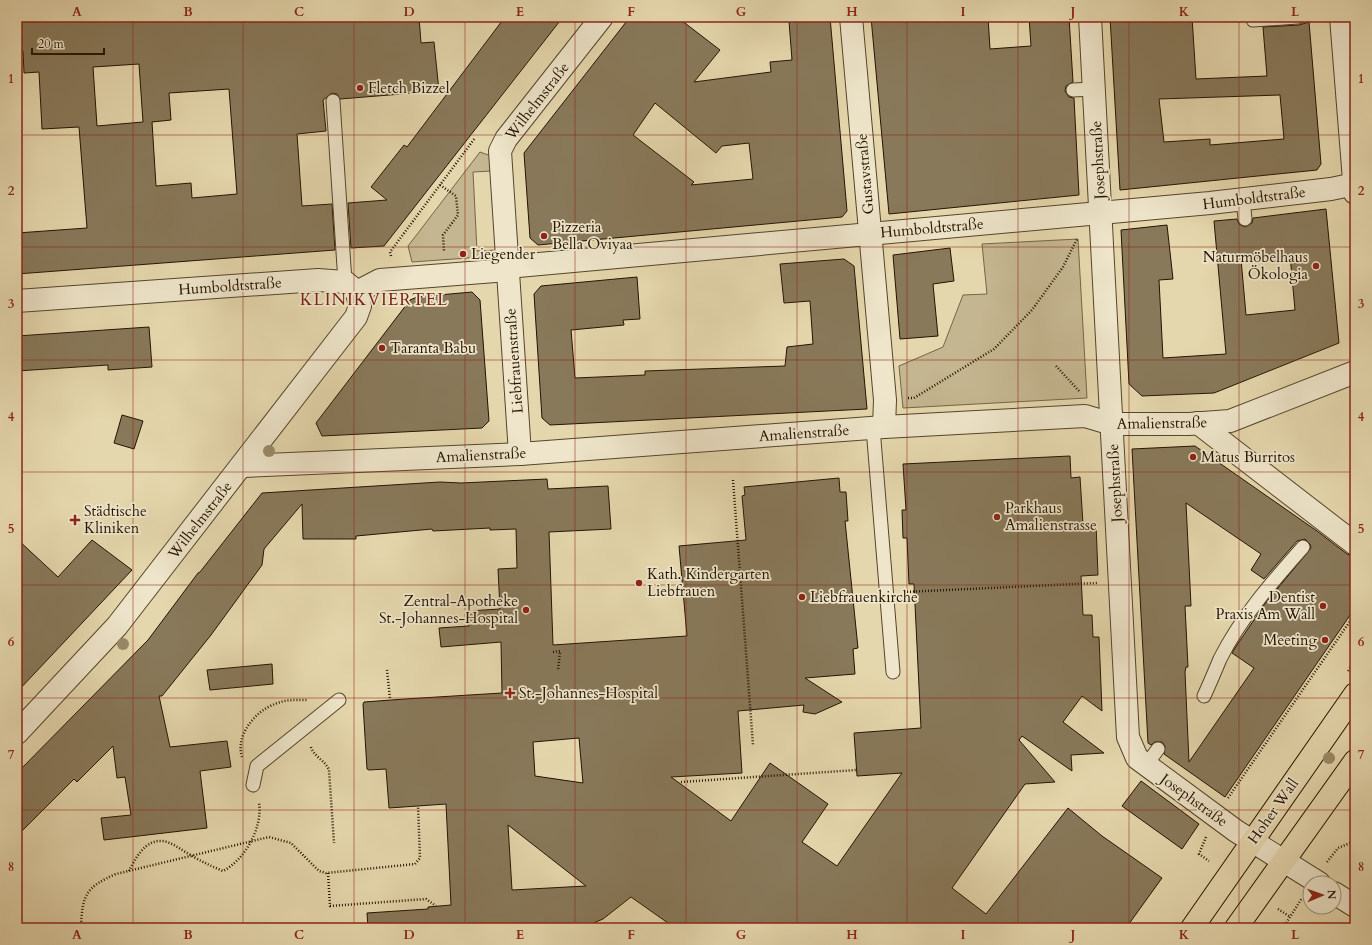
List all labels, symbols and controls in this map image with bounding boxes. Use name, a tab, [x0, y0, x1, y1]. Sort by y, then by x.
text: A	[72, 3, 82, 21]
text: B	[183, 3, 193, 21]
text: C	[294, 3, 304, 21]
text: D	[403, 3, 415, 21]
text: E	[516, 3, 524, 21]
text: F	[627, 3, 635, 21]
text: G	[736, 3, 747, 21]
text: H	[846, 3, 858, 21]
text: I	[960, 3, 966, 21]
text: J	[1069, 3, 1076, 21]
text: K	[1179, 3, 1190, 21]
text: L	[1291, 3, 1300, 21]
scale bar	[32, 30, 104, 56]
text: 20 m	[38, 36, 65, 52]
street label: Wilhelmstraße	[500, 58, 574, 145]
text: 1	[8, 70, 14, 88]
text: 1	[1358, 70, 1364, 88]
place label: Fletch Bizzel	[368, 78, 450, 98]
marker: Fletch Bizzel	[355, 83, 365, 93]
street label: Josephstraße	[1086, 120, 1110, 202]
street label: Gustavstraße	[851, 132, 879, 215]
text: 2	[8, 182, 15, 200]
street label: Humboldtstraße	[1201, 182, 1307, 214]
text: 2	[1358, 182, 1365, 200]
street label: Humboldtstraße	[880, 214, 985, 242]
place label: Pizzeria Bella Oviyaa	[552, 217, 633, 254]
marker: Pizzeria Bella Oviyaa	[539, 231, 549, 241]
place label: Liegender	[471, 244, 536, 264]
place label: Naturmöbelhaus Ökologia	[1203, 247, 1309, 284]
marker: Liegender	[458, 249, 468, 259]
marker: Naturmöbelhaus Ökologia	[1311, 261, 1321, 271]
street label: Humboldtstraße	[178, 272, 283, 300]
district label: KLINIKVIERTEL	[300, 288, 448, 311]
text: 3	[8, 295, 15, 313]
text: 3	[1358, 295, 1365, 313]
street label: Liebfrauenstraße	[500, 307, 528, 414]
place label: Taranta Babu	[390, 338, 476, 358]
marker: Taranta Babu	[377, 343, 387, 353]
text: 4	[8, 408, 15, 426]
text: 4	[1358, 408, 1365, 426]
street label: Amalienstraße	[1116, 412, 1208, 434]
street label: Amalienstraße	[758, 420, 850, 446]
street label: Amalienstraße	[435, 443, 527, 467]
street label: Josephstraße	[1103, 443, 1127, 525]
place label: Matus Burritos	[1201, 447, 1295, 467]
marker: Matus Burritos	[1188, 452, 1198, 462]
street label: Wilhelmstraße	[163, 477, 237, 564]
place label: Parkhaus Amalienstrasse	[1005, 498, 1097, 535]
place label: Städtische Kliniken	[84, 501, 147, 538]
marker: Parkhaus Amalienstrasse	[992, 512, 1002, 522]
marker: Städtische Kliniken	[69, 514, 81, 526]
text: 5	[8, 520, 14, 538]
text: 5	[1358, 520, 1364, 538]
place label: Kath. Kindergarten Liebfrauen	[647, 564, 771, 601]
marker: Kath. Kindergarten Liebfrauen	[634, 578, 644, 588]
place label: Liebfrauenkirche	[810, 587, 918, 607]
place label: Dentist Praxis Am Wall	[1215, 587, 1315, 624]
place label: Zentral-Apotheke St.-Johannes-Hospital	[379, 591, 518, 628]
marker: Liebfrauenkirche	[797, 592, 807, 602]
marker: Dentist Praxis Am Wall	[1318, 601, 1328, 611]
marker: Zentral-Apotheke St.-Johannes-Hospital	[521, 605, 531, 615]
place label: Meeting	[1263, 630, 1318, 650]
text: 6	[8, 633, 15, 651]
text: 6	[1358, 633, 1365, 651]
marker: Meeting	[1320, 635, 1330, 645]
place label: St.-Johannes-Hospital	[519, 683, 658, 703]
marker: St.-Johannes-Hospital	[504, 687, 516, 699]
text: 7	[8, 746, 15, 764]
text: 7	[1358, 746, 1365, 764]
street label: Josephstraße	[1155, 768, 1232, 831]
street label: Hoher Wall	[1243, 774, 1303, 848]
text: 8	[8, 858, 14, 876]
text: 8	[1358, 858, 1364, 876]
north arrow	[1302, 875, 1342, 915]
text: N	[1324, 890, 1339, 900]
text: A	[72, 926, 82, 944]
text: B	[183, 926, 193, 944]
text: C	[294, 926, 304, 944]
text: D	[403, 926, 415, 944]
text: E	[516, 926, 524, 944]
text: F	[627, 926, 635, 944]
text: G	[736, 926, 747, 944]
text: H	[846, 926, 858, 944]
text: I	[960, 926, 966, 944]
text: J	[1069, 926, 1076, 944]
text: K	[1179, 926, 1190, 944]
text: L	[1291, 926, 1300, 944]

